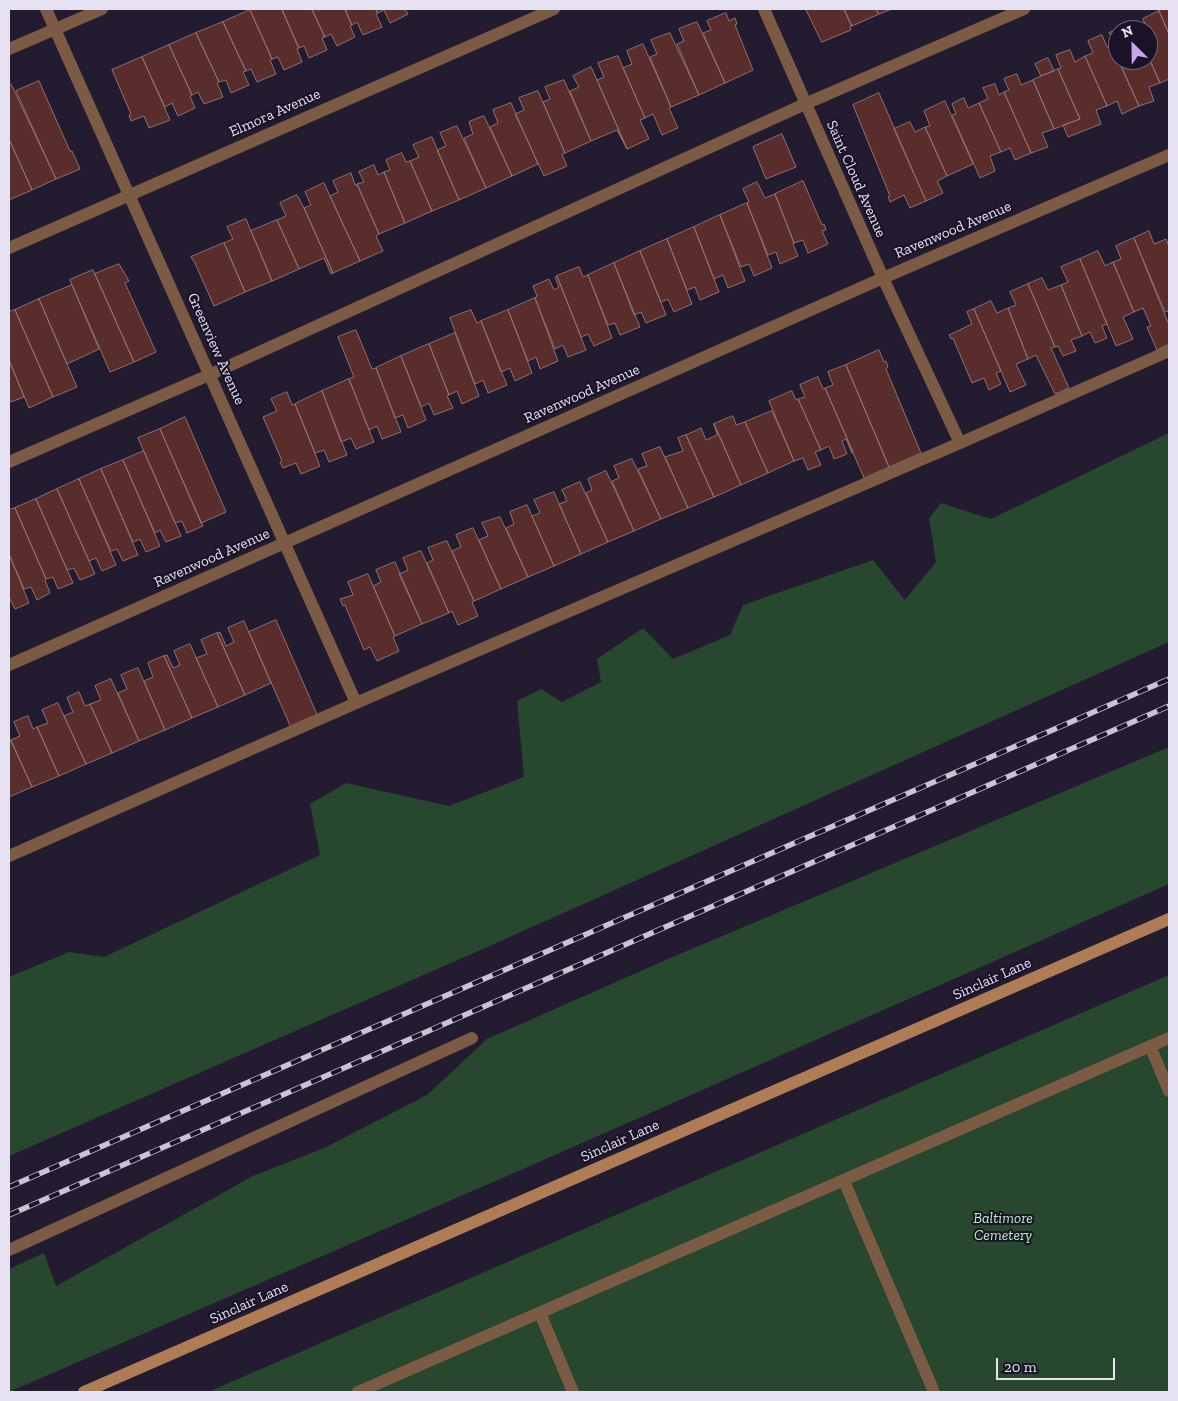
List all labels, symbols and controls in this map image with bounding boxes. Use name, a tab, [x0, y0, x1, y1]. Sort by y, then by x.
north arrow	[1108, 20, 1158, 70]
text: N	[1119, 22, 1136, 42]
street label: Elmora Avenue	[227, 85, 323, 141]
street label: Saint Cloud Avenue	[822, 118, 890, 240]
street label: Ravenwood Avenue	[892, 197, 1014, 263]
street label: Greenview Avenue	[183, 290, 249, 408]
street label: Ravenwood Avenue	[521, 360, 643, 428]
street label: Ravenwood Avenue	[151, 524, 273, 592]
street label: Sinclair Lane	[950, 954, 1034, 1004]
street label: Sinclair Lane	[578, 1116, 662, 1166]
park label: Baltimore Cemetery	[973, 1210, 1033, 1245]
street label: Sinclair Lane	[207, 1278, 291, 1328]
scale bar	[998, 1348, 1117, 1380]
text: 20 m	[1004, 1358, 1037, 1376]

